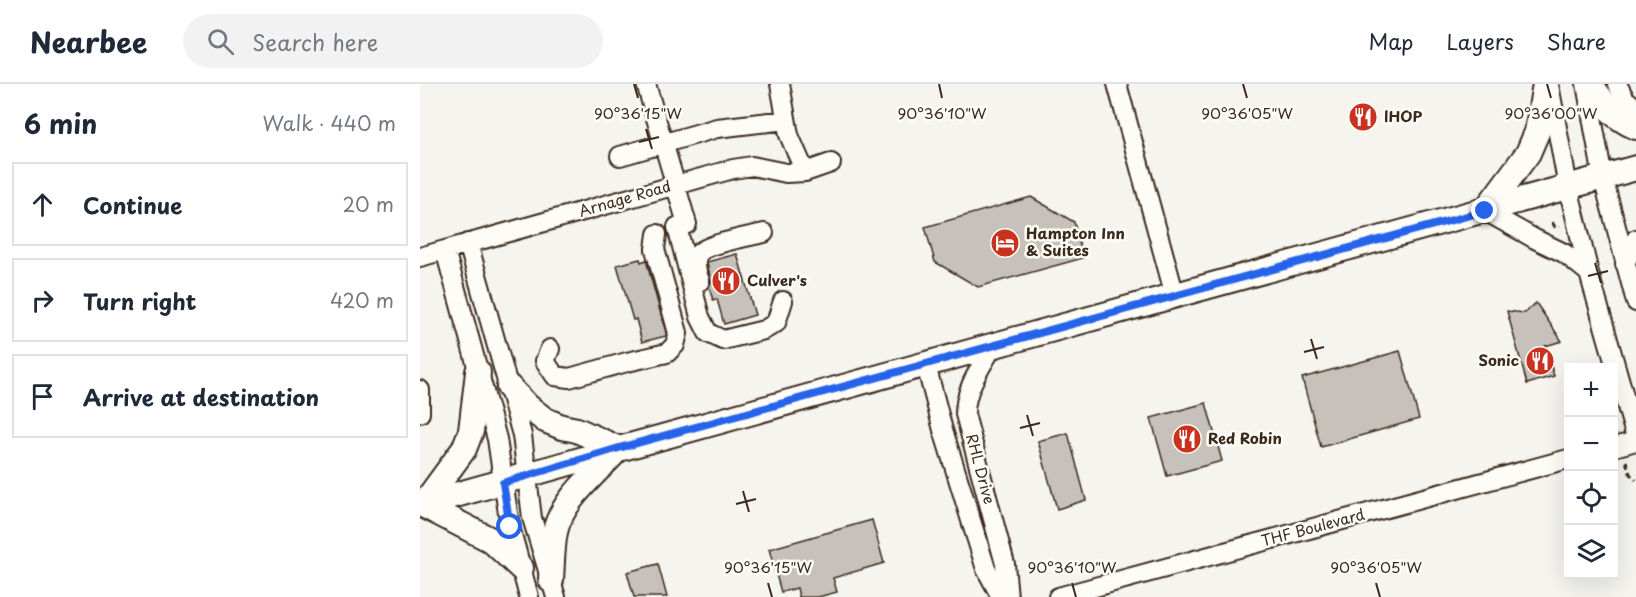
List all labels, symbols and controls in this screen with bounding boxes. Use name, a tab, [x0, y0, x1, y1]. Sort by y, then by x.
search box	[183, 14, 603, 68]
text: Nearbee	[30, 20, 147, 63]
icon: search	[204, 25, 237, 58]
text: Search here	[252, 25, 378, 58]
text: Map	[1369, 25, 1413, 57]
text: Layers	[1446, 25, 1514, 57]
text: Share	[1547, 25, 1606, 57]
text: 90°36'15"W	[594, 101, 683, 124]
text: 90°36'10"W	[897, 101, 987, 124]
text: 90°36'05"W	[1201, 101, 1293, 124]
restaurant icon: IHOP	[1347, 101, 1379, 133]
text: 90°36'00"W	[1504, 101, 1598, 124]
text: 6 min	[24, 104, 97, 143]
place label: IHOP	[1384, 104, 1422, 127]
text: Walk · 440 m	[263, 108, 396, 138]
street label: Arnage Road	[576, 173, 673, 222]
icon: ahead	[26, 188, 59, 221]
text: Continue	[83, 188, 182, 221]
text: 20 m	[342, 189, 394, 219]
route end	[1471, 197, 1497, 223]
place label: Hampton Inn & Suites	[1026, 221, 1125, 261]
hotel icon: Hampton Inn & Suites	[989, 227, 1021, 259]
restaurant icon: Culver's	[710, 265, 742, 297]
place label: Culver's	[747, 268, 807, 291]
icon: right	[26, 284, 59, 317]
text: Turn right	[83, 284, 196, 317]
text: 420 m	[330, 285, 394, 315]
restaurant icon: Sonic	[1524, 345, 1556, 377]
place label: Sonic	[1478, 348, 1519, 371]
map controls	[1564, 363, 1618, 579]
button: +	[1564, 363, 1618, 417]
icon: arrive	[26, 380, 59, 413]
text: Arrive at destination	[83, 380, 319, 413]
button: −	[1564, 417, 1618, 471]
restaurant icon: Red Robin	[1171, 423, 1203, 455]
place label: Red Robin	[1208, 426, 1282, 449]
street label: RHL Drive	[961, 431, 1002, 507]
button: locate	[1564, 471, 1618, 525]
street label: THF Boulevard	[1258, 502, 1367, 551]
route start	[496, 513, 522, 539]
button: layers	[1564, 525, 1618, 579]
text: 90°36'15"W	[724, 555, 813, 578]
text: 90°36'10"W	[1027, 555, 1117, 578]
text: 90°36'05"W	[1330, 555, 1422, 578]

